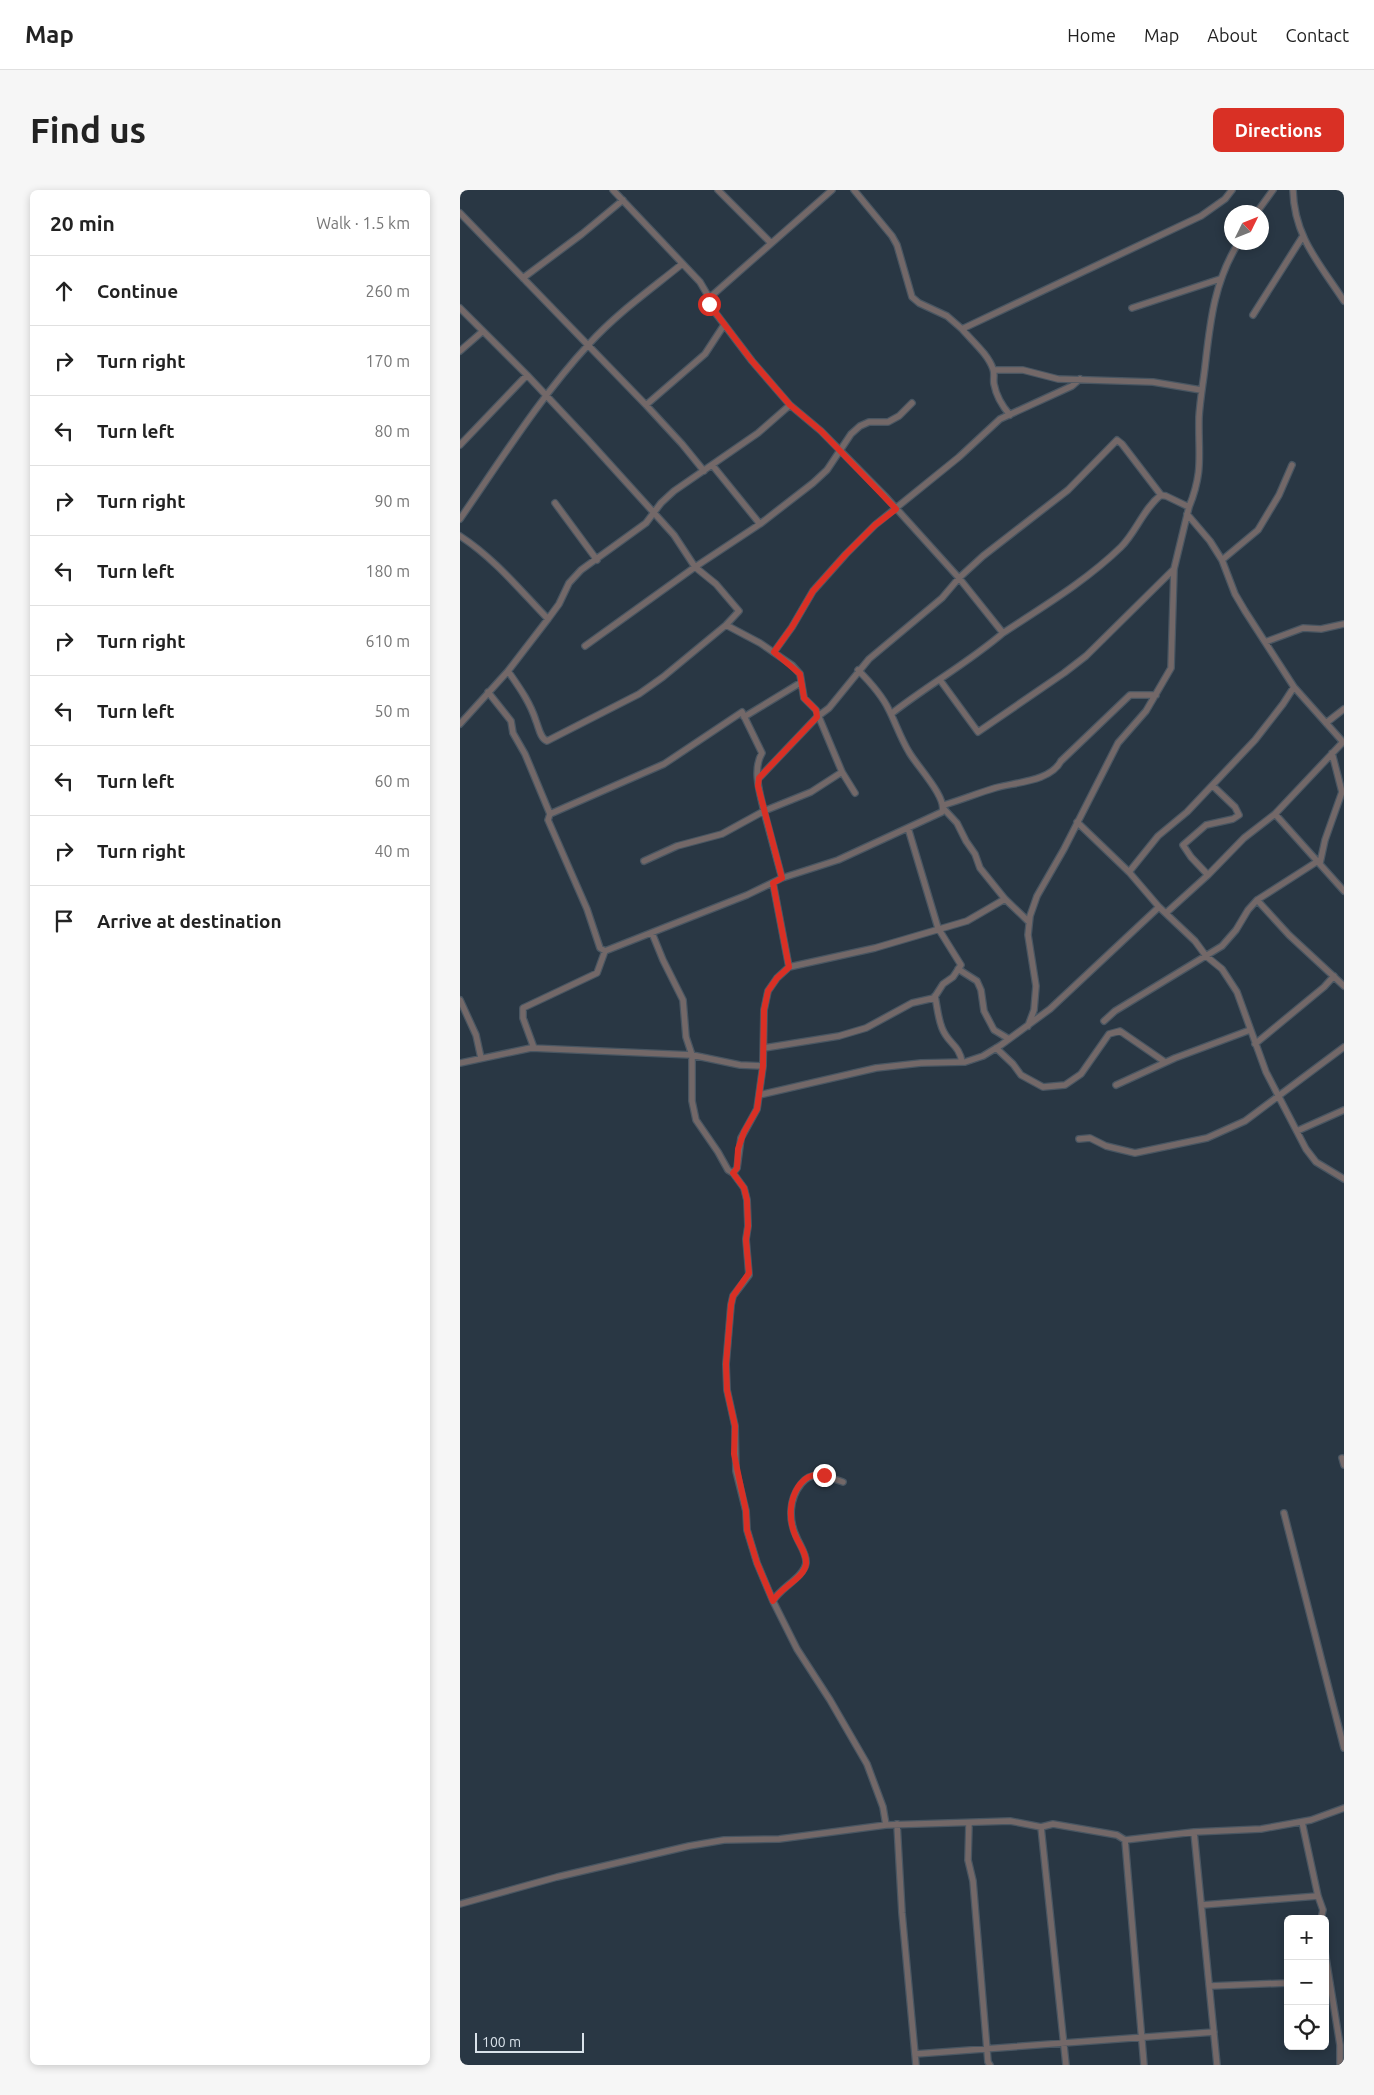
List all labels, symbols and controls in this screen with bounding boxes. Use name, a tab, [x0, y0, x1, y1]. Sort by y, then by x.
text: Map	[25, 21, 74, 48]
text: Home	[1067, 25, 1116, 45]
text: Map	[1144, 25, 1179, 45]
text: About	[1207, 25, 1257, 45]
text: Contact	[1285, 25, 1349, 45]
button: Directions	[1213, 108, 1344, 152]
text: Find us	[30, 110, 146, 150]
north arrow	[1224, 205, 1269, 250]
text: 20 min	[50, 211, 115, 235]
text: Walk · 1.5 km	[316, 214, 410, 232]
icon: ahead	[50, 277, 78, 305]
text: Continue	[97, 280, 178, 302]
text: 260 m	[365, 282, 410, 300]
route start	[698, 293, 721, 316]
icon: right	[50, 347, 78, 375]
text: Turn right	[97, 350, 185, 372]
text: 170 m	[365, 352, 410, 370]
icon: left	[50, 417, 78, 445]
text: Turn left	[97, 420, 175, 442]
text: 80 m	[374, 422, 410, 440]
icon: right	[50, 487, 78, 515]
text: Turn right	[97, 490, 185, 512]
text: 90 m	[374, 492, 410, 510]
icon: left	[50, 557, 78, 585]
text: Turn left	[97, 560, 175, 582]
text: 180 m	[365, 562, 410, 580]
icon: right	[50, 627, 78, 655]
text: Turn right	[97, 630, 185, 652]
text: 610 m	[365, 632, 410, 650]
icon: left	[50, 697, 78, 725]
text: Turn left	[97, 700, 175, 722]
text: 50 m	[374, 702, 410, 720]
icon: left	[50, 767, 78, 795]
text: Turn left	[97, 770, 175, 792]
text: 60 m	[374, 772, 410, 790]
icon: right	[50, 837, 78, 865]
text: Turn right	[97, 840, 185, 862]
text: 40 m	[374, 842, 410, 860]
icon: arrive	[50, 907, 78, 935]
text: Arrive at destination	[97, 910, 282, 932]
route end	[813, 1464, 836, 1487]
map controls	[1284, 1915, 1329, 2050]
button: +	[1284, 1915, 1329, 1960]
button: −	[1284, 1960, 1329, 2005]
button: locate	[1284, 2005, 1329, 2050]
scale bar	[475, 2030, 584, 2053]
text: 100 m	[482, 2034, 521, 2050]

